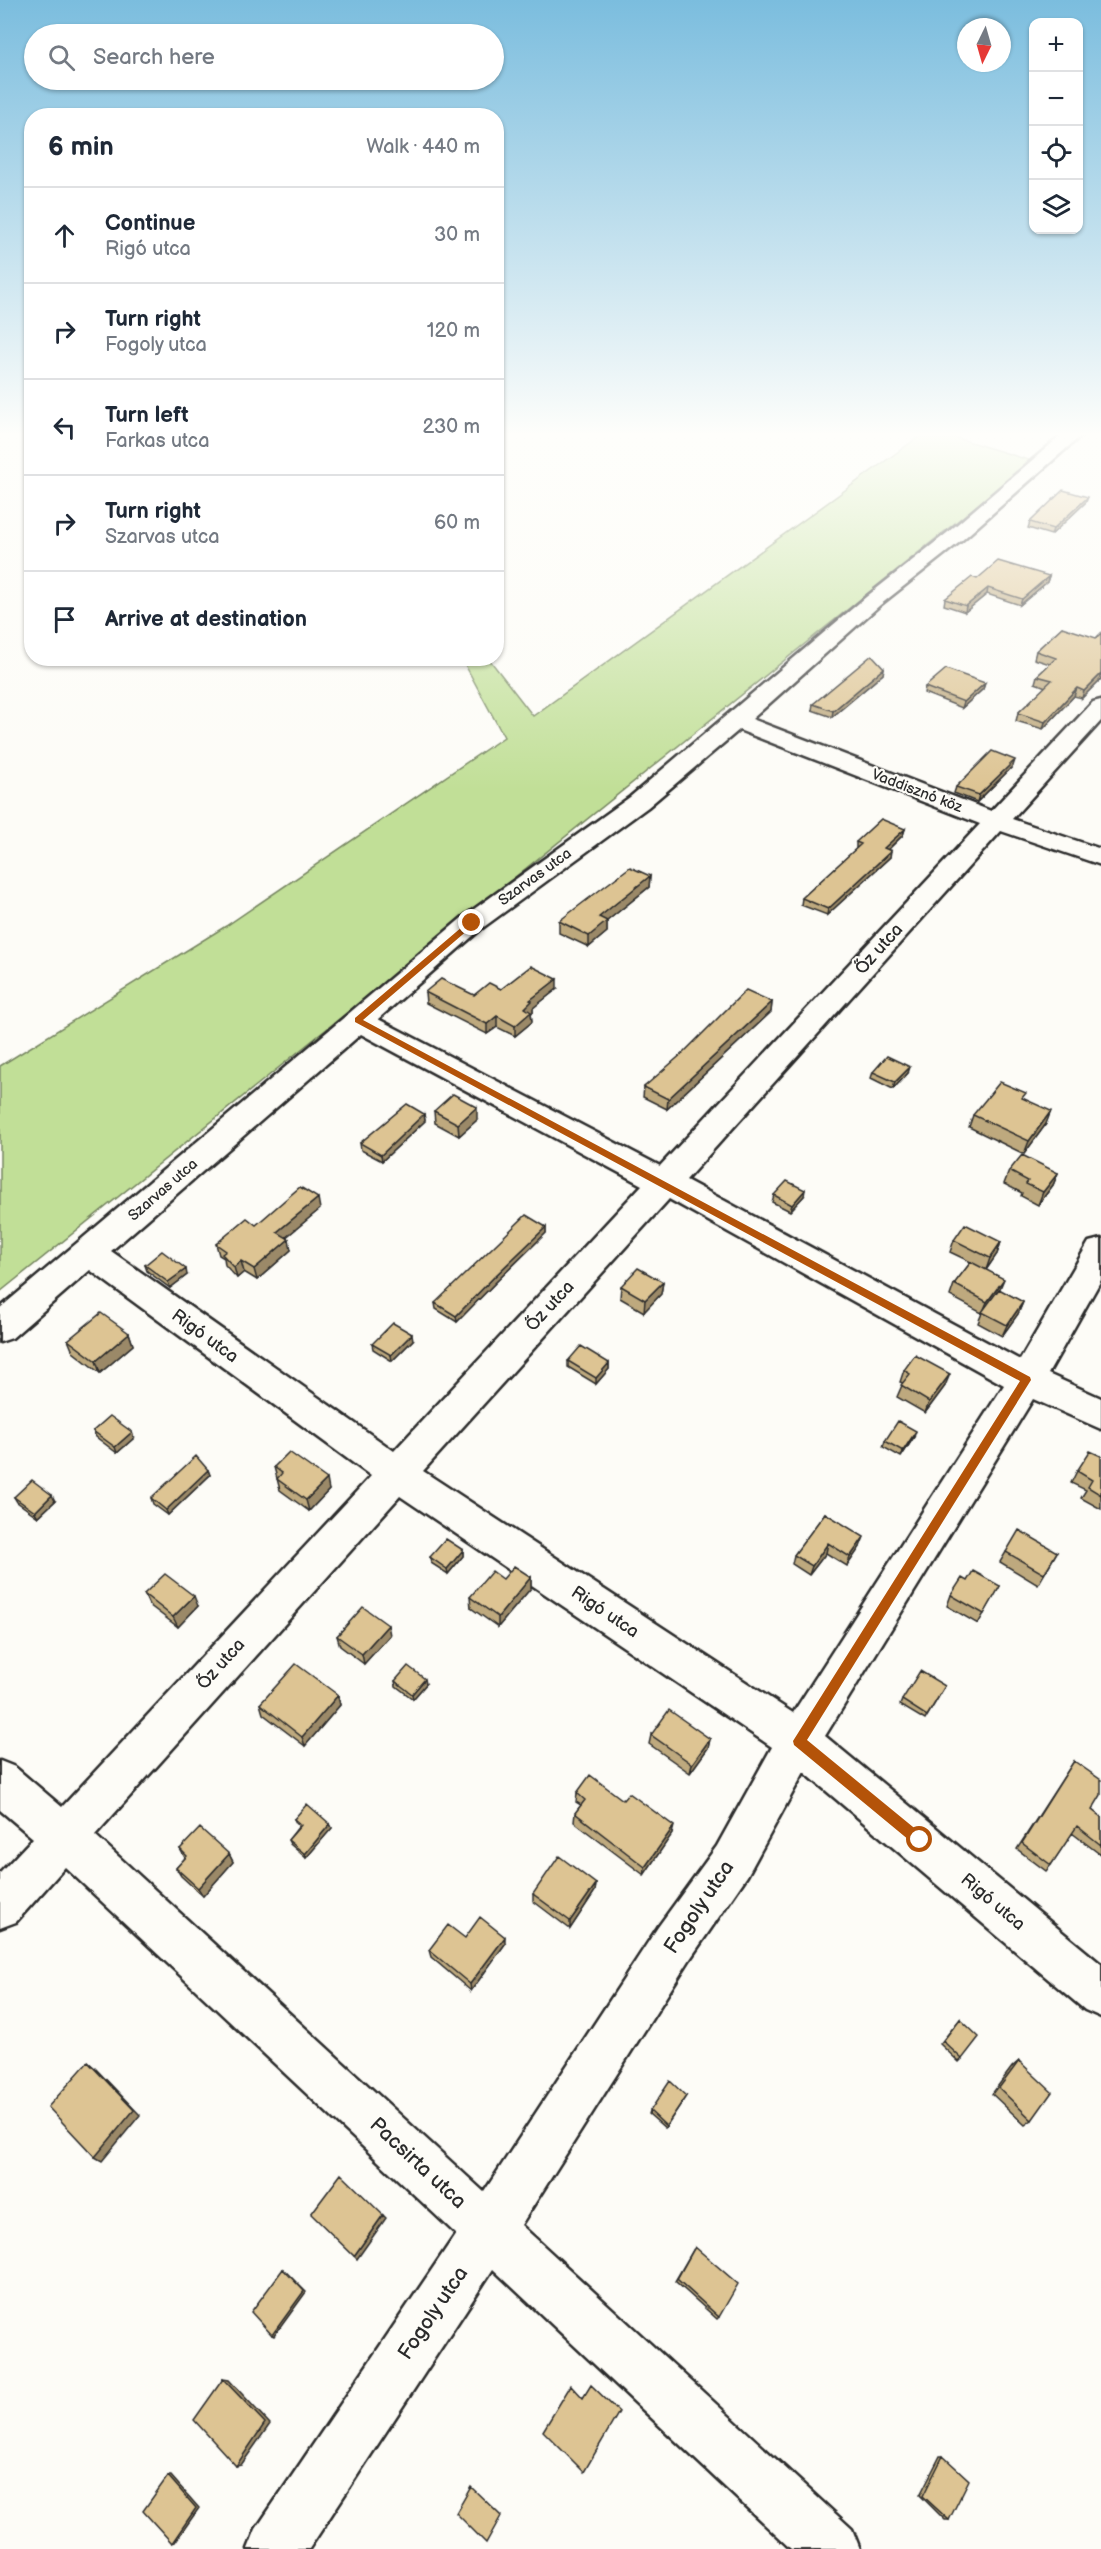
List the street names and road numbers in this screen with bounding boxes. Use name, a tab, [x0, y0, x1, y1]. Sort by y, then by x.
street label: Vaddisznó köz	[869, 765, 966, 817]
street label: Szarvas utca	[495, 844, 575, 910]
street label: Őz utca	[850, 918, 907, 979]
street label: Szarvas utca	[124, 1155, 202, 1225]
street label: Őz utca	[521, 1276, 579, 1336]
street label: Rigó utca	[168, 1305, 242, 1367]
street label: Rigó utca	[567, 1582, 643, 1642]
street label: Őz utca	[192, 1633, 249, 1694]
street label: Fogoly utca	[659, 1856, 739, 1958]
street label: Rigó utca	[957, 1869, 1029, 1935]
street label: Pacsirta utca	[365, 2112, 471, 2214]
street label: Fogoly utca	[393, 2262, 473, 2364]

